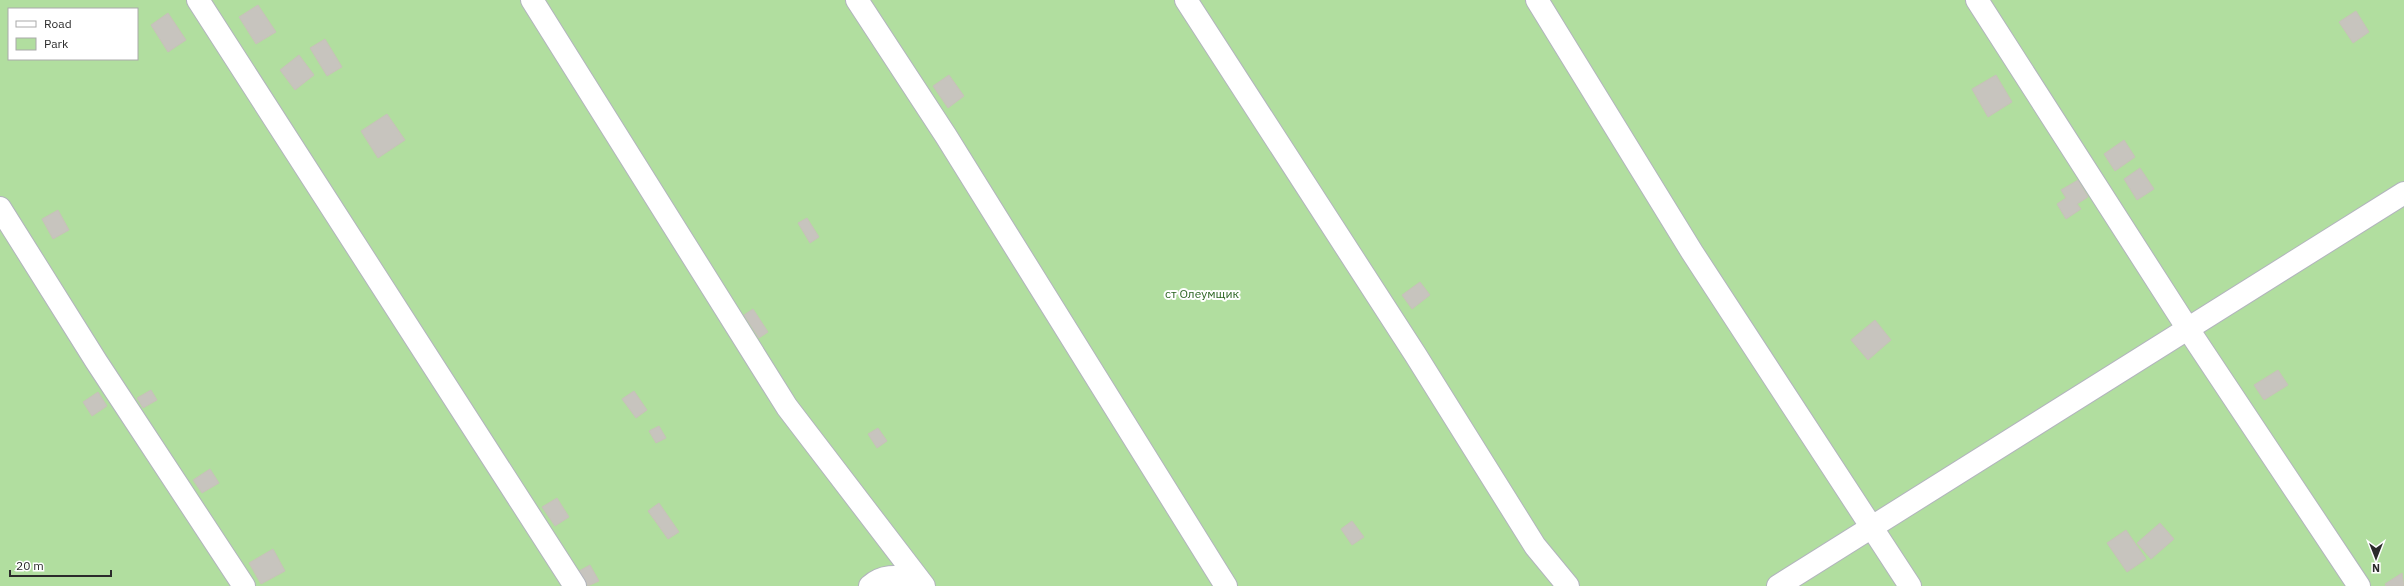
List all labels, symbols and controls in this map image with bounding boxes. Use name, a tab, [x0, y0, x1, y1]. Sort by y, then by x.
legend	[8, 8, 138, 60]
text: Road	[44, 16, 72, 31]
text: Park	[44, 36, 69, 51]
park label: ст Олеумщик	[1165, 286, 1239, 301]
north arrow	[2356, 538, 2396, 578]
scale bar	[10, 552, 111, 578]
text: 20 m	[16, 558, 44, 573]
text: N	[2372, 561, 2380, 575]

